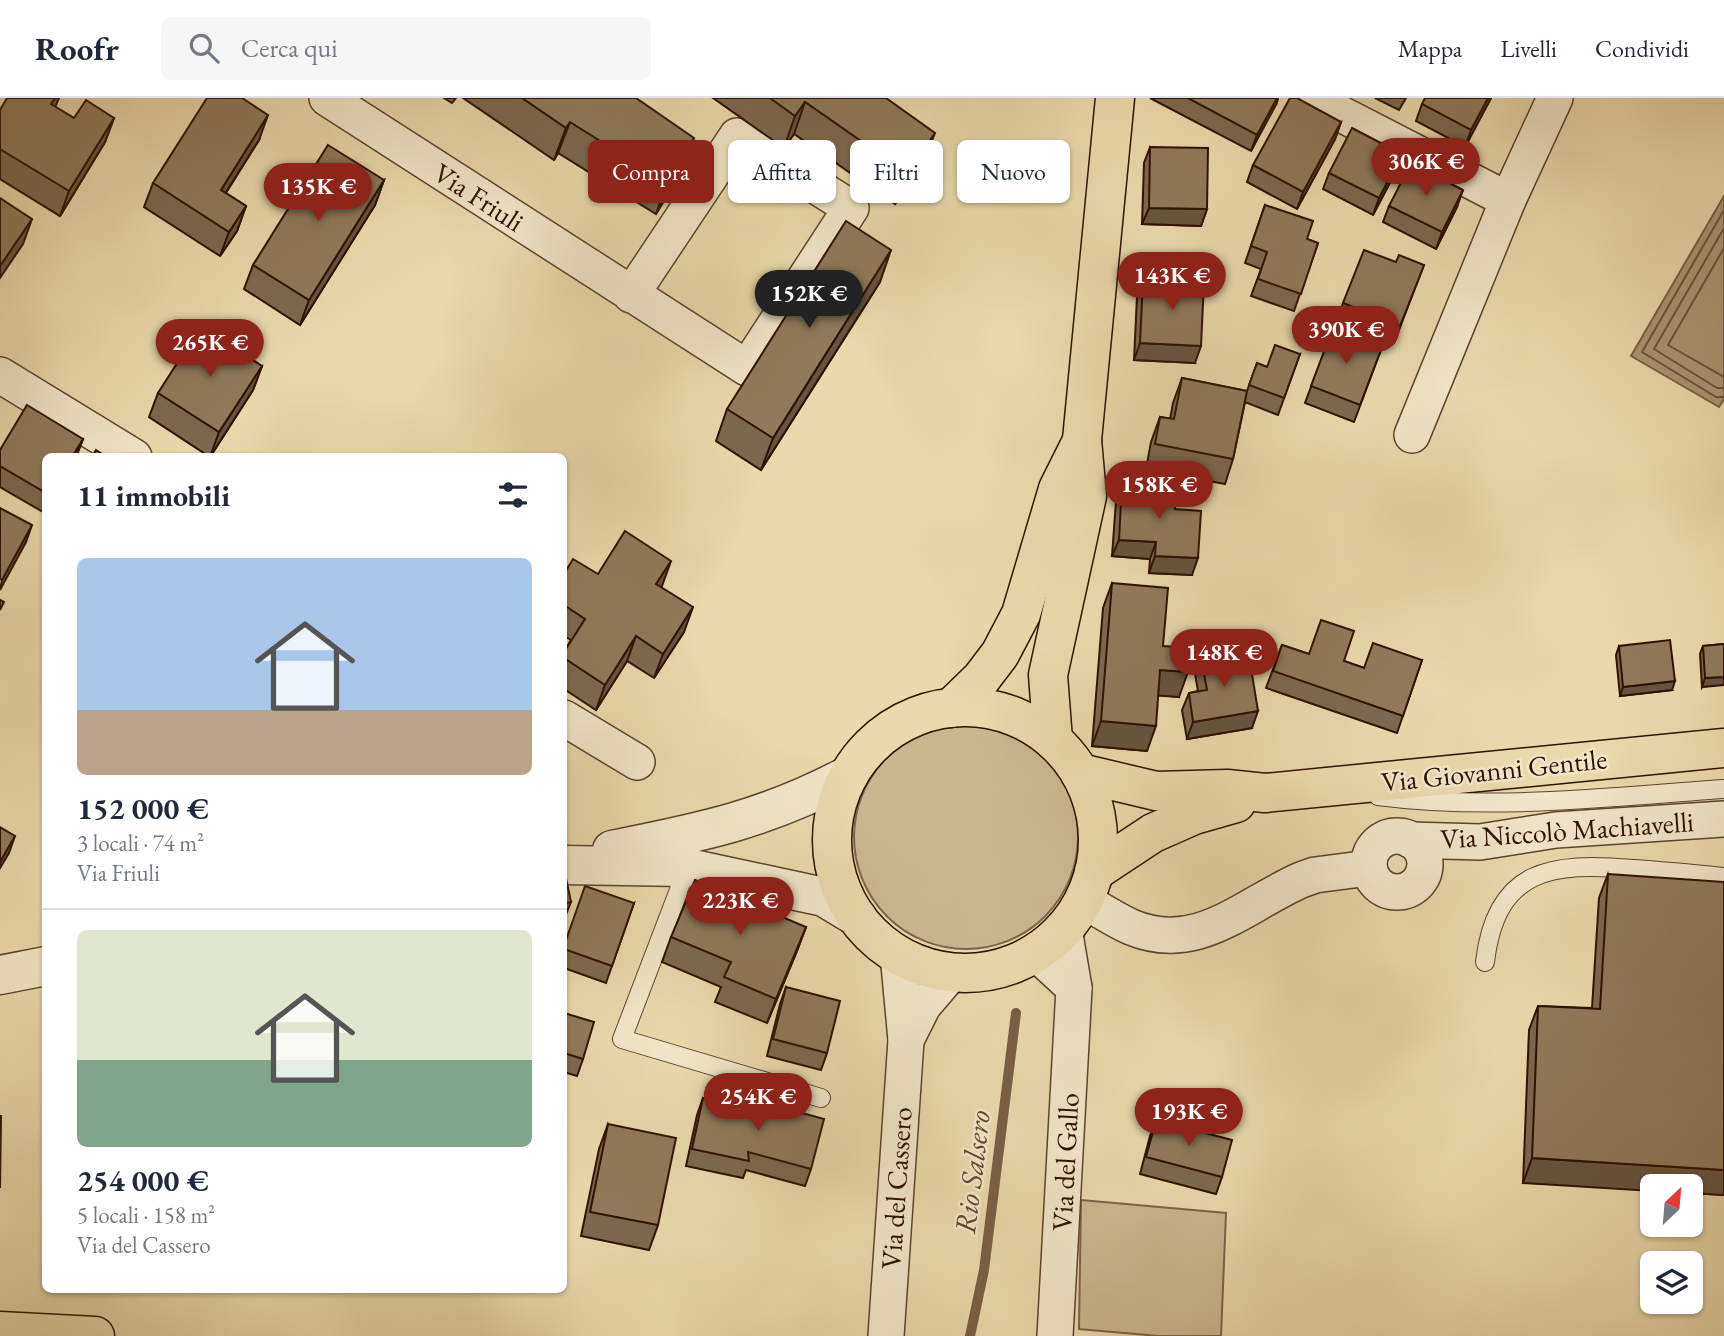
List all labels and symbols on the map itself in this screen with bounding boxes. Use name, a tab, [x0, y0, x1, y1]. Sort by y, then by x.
pin: 306K €	[1369, 139, 1483, 198]
street label: Via Friuli	[427, 154, 531, 240]
pin: 135K €	[261, 164, 375, 223]
pin: 143K €	[1115, 252, 1229, 312]
pin: 152K €	[752, 271, 866, 330]
pin: 390K €	[1289, 306, 1403, 366]
pin: 265K €	[153, 320, 267, 379]
pin: 158K €	[1102, 462, 1216, 521]
pin: 148K €	[1167, 630, 1281, 689]
street label: Via Giovanni Gentile	[1379, 740, 1609, 800]
street label: Via Niccolò Machiavelli	[1439, 803, 1695, 857]
pin: 223K €	[683, 878, 797, 937]
pin: 254K €	[701, 1074, 815, 1133]
pin: 193K €	[1132, 1088, 1246, 1148]
street label: Via del Gallo	[1043, 1092, 1087, 1232]
street label: Via del Cassero	[872, 1106, 920, 1270]
water label: Rio Salsero	[945, 1108, 999, 1236]
north arrow	[1640, 1174, 1703, 1237]

